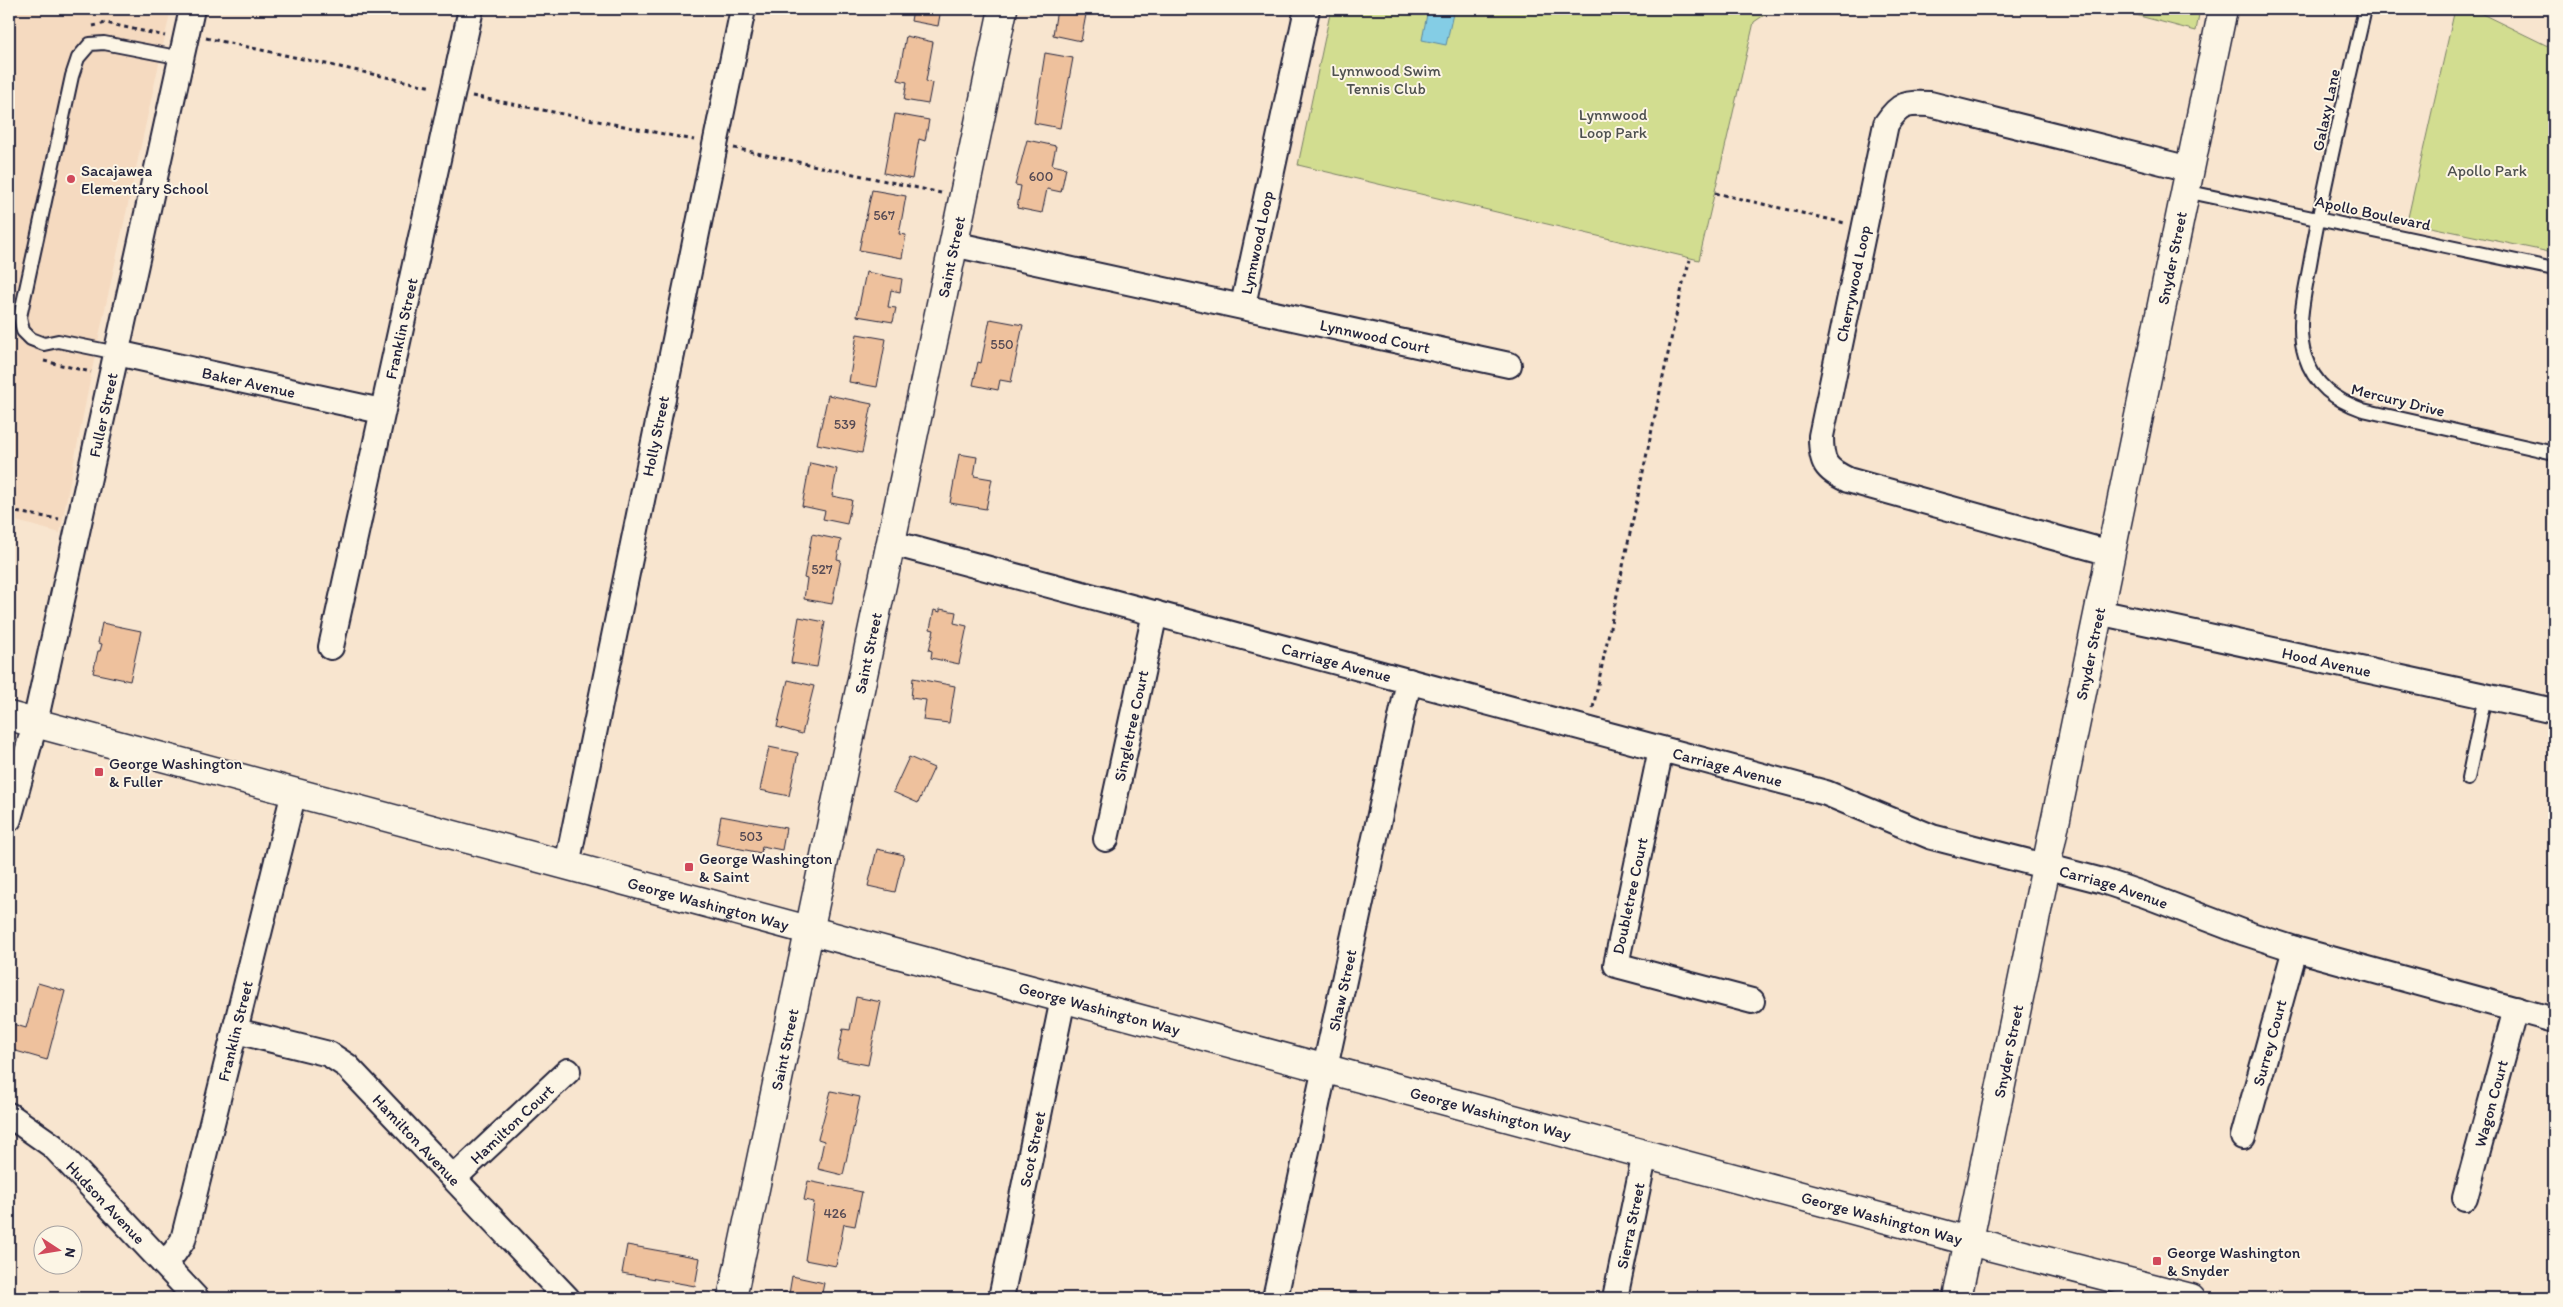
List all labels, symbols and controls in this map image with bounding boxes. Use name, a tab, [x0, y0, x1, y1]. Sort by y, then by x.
park label: Lynnwood Swim Tennis Club	[1331, 61, 1441, 98]
street label: Galaxy Lane	[2308, 67, 2344, 153]
park label: Lynnwood Loop Park	[1579, 105, 1648, 142]
place label: Sacajawea Elementary School	[81, 161, 209, 198]
park label: Apollo Park	[2447, 161, 2527, 180]
house number: 600	[1029, 168, 1053, 185]
marker: Sacajawea Elementary School	[65, 173, 77, 185]
street label: Lynnwood Loop	[1236, 189, 1277, 296]
street label: Apollo Boulevard	[2313, 191, 2433, 235]
house number: 567	[873, 207, 895, 224]
street label: Snyder Street	[2153, 210, 2190, 306]
street label: Saint Street	[933, 214, 969, 299]
street label: Cherrywood Loop	[1831, 224, 1874, 344]
street label: Franklin Street	[381, 276, 421, 381]
street label: Lynnwood Court	[1318, 315, 1432, 357]
house number: 550	[990, 336, 1014, 353]
street label: Baker Avenue	[200, 362, 297, 401]
street label: Fuller Street	[84, 371, 121, 459]
street label: Mercury Drive	[2349, 379, 2447, 421]
street label: Holly Street	[638, 394, 673, 478]
house number: 539	[834, 416, 856, 433]
house number: 527	[811, 561, 833, 578]
street label: Snyder Street	[2071, 605, 2109, 702]
street label: Saint Street	[850, 611, 885, 696]
street label: Carriage Avenue	[1279, 638, 1393, 686]
street label: Hood Avenue	[2280, 643, 2373, 681]
street label: Singletree Court	[1109, 668, 1152, 783]
street label: Carriage Avenue	[1671, 743, 1785, 790]
place label: George Washington & Fuller	[109, 754, 243, 791]
marker: George Washington & Fuller	[93, 766, 105, 778]
house number: 503	[739, 828, 763, 845]
street label: Doubletree Court	[1608, 836, 1652, 956]
place label: George Washington & Saint	[699, 849, 833, 886]
marker: George Washington & Saint	[683, 861, 695, 873]
street label: Carriage Avenue	[2057, 861, 2171, 912]
street label: George Washington Way	[626, 873, 791, 934]
street label: Shaw Street	[1324, 948, 1360, 1033]
street label: George Washington Way	[1017, 977, 1183, 1039]
street label: Franklin Street	[213, 979, 256, 1083]
street label: Surrey Court	[2248, 997, 2290, 1088]
street label: Snyder Street	[1989, 1003, 2027, 1099]
street label: Saint Street	[766, 1007, 802, 1092]
street label: Wagon Court	[2470, 1058, 2511, 1149]
street label: Hamilton Court	[466, 1080, 557, 1168]
street label: George Washington Way	[1408, 1082, 1574, 1144]
street label: Hamilton Avenue	[369, 1090, 465, 1190]
street label: Scot Street	[1015, 1110, 1049, 1189]
street label: Hudson Avenue	[62, 1157, 149, 1248]
street label: Sierra Street	[1612, 1181, 1648, 1270]
street label: George Washington Way	[1799, 1187, 1965, 1248]
house number: 426	[823, 1205, 847, 1222]
north arrow	[32, 1224, 82, 1274]
place label: George Washington & Snyder	[2167, 1243, 2301, 1280]
text: N	[61, 1246, 80, 1259]
marker: George Washington & Snyder	[2151, 1255, 2163, 1267]

